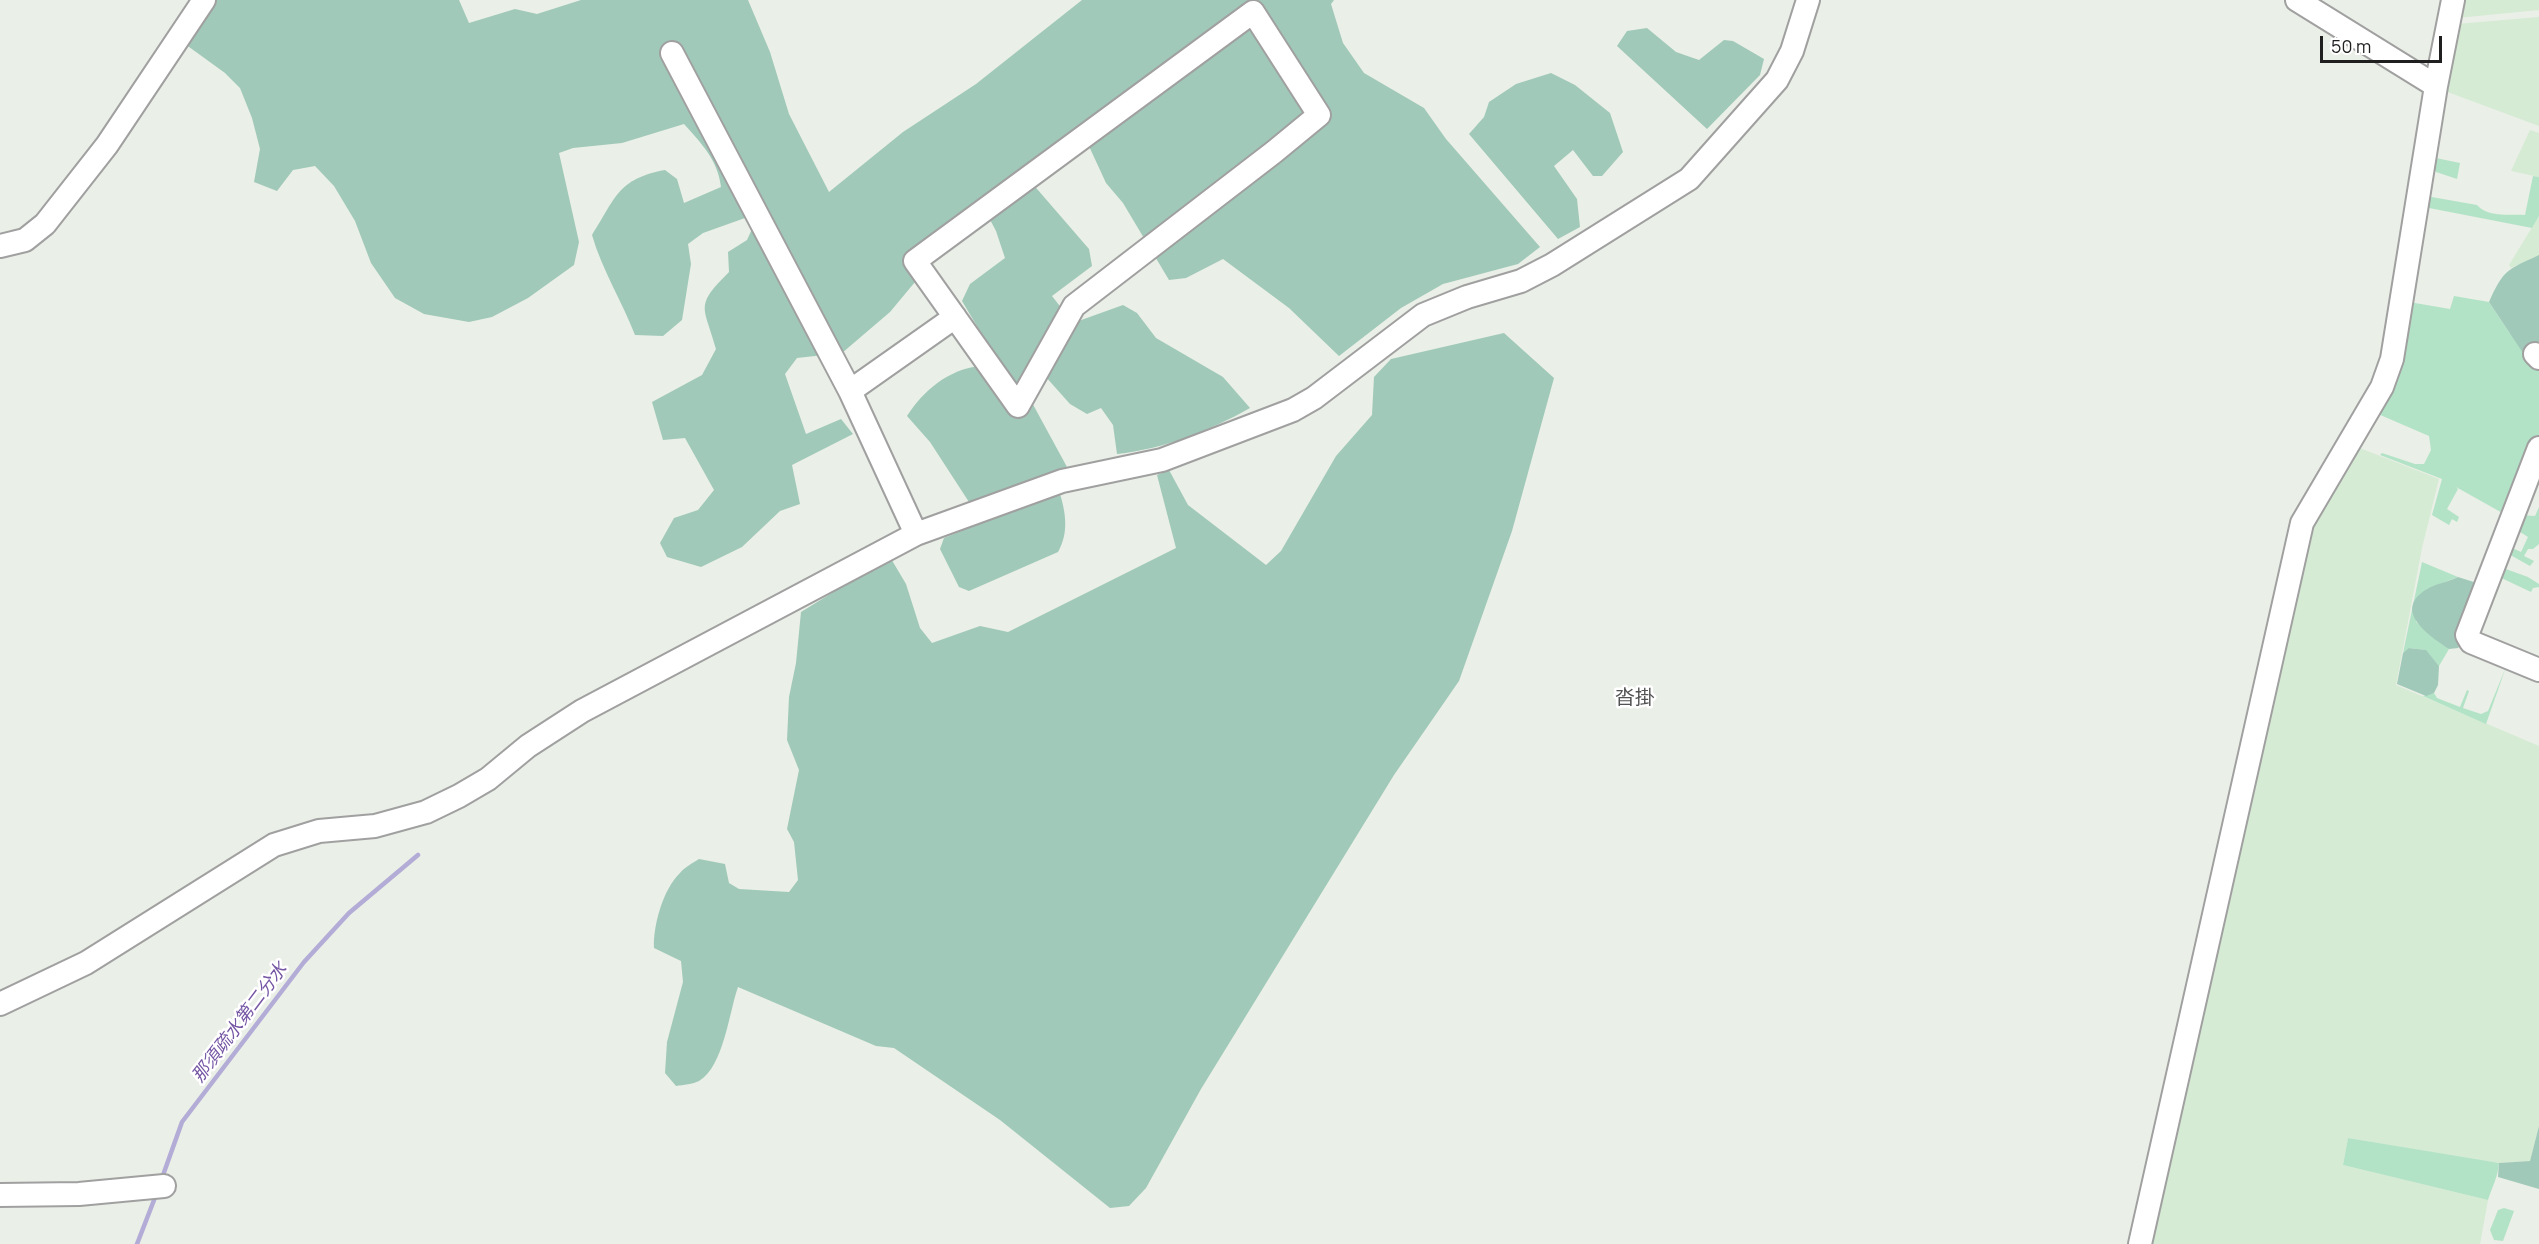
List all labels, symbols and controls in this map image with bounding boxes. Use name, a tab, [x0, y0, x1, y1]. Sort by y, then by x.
scale bar	[2323, 24, 2444, 62]
text: 50 m	[2331, 34, 2371, 58]
district label: 沓掛	[1615, 686, 1655, 710]
water label: 那須疏水第二分水	[188, 959, 292, 1087]

